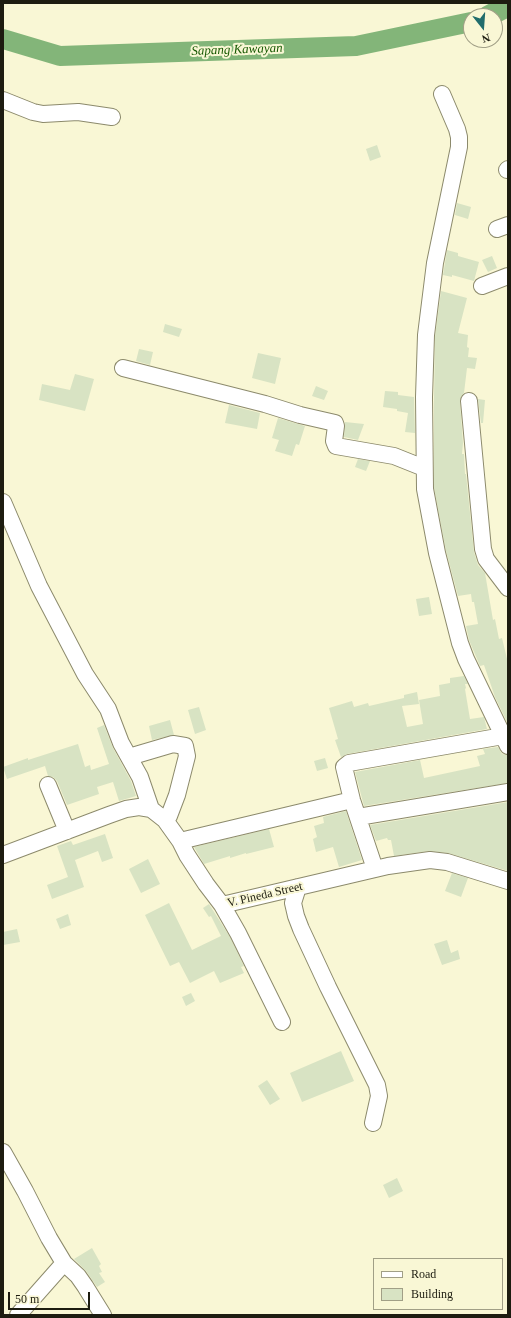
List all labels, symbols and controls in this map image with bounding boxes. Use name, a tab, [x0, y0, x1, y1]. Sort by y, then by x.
north arrow	[463, 8, 503, 48]
text: N	[481, 32, 492, 45]
water label: Sapang Kawayan	[191, 41, 283, 59]
street label: V. Pineda Street	[226, 879, 304, 911]
legend	[373, 1258, 503, 1310]
text: Road	[411, 1267, 436, 1281]
scale bar	[10, 1284, 92, 1310]
text: Building	[411, 1287, 453, 1301]
text: 50 m	[15, 1292, 39, 1306]

